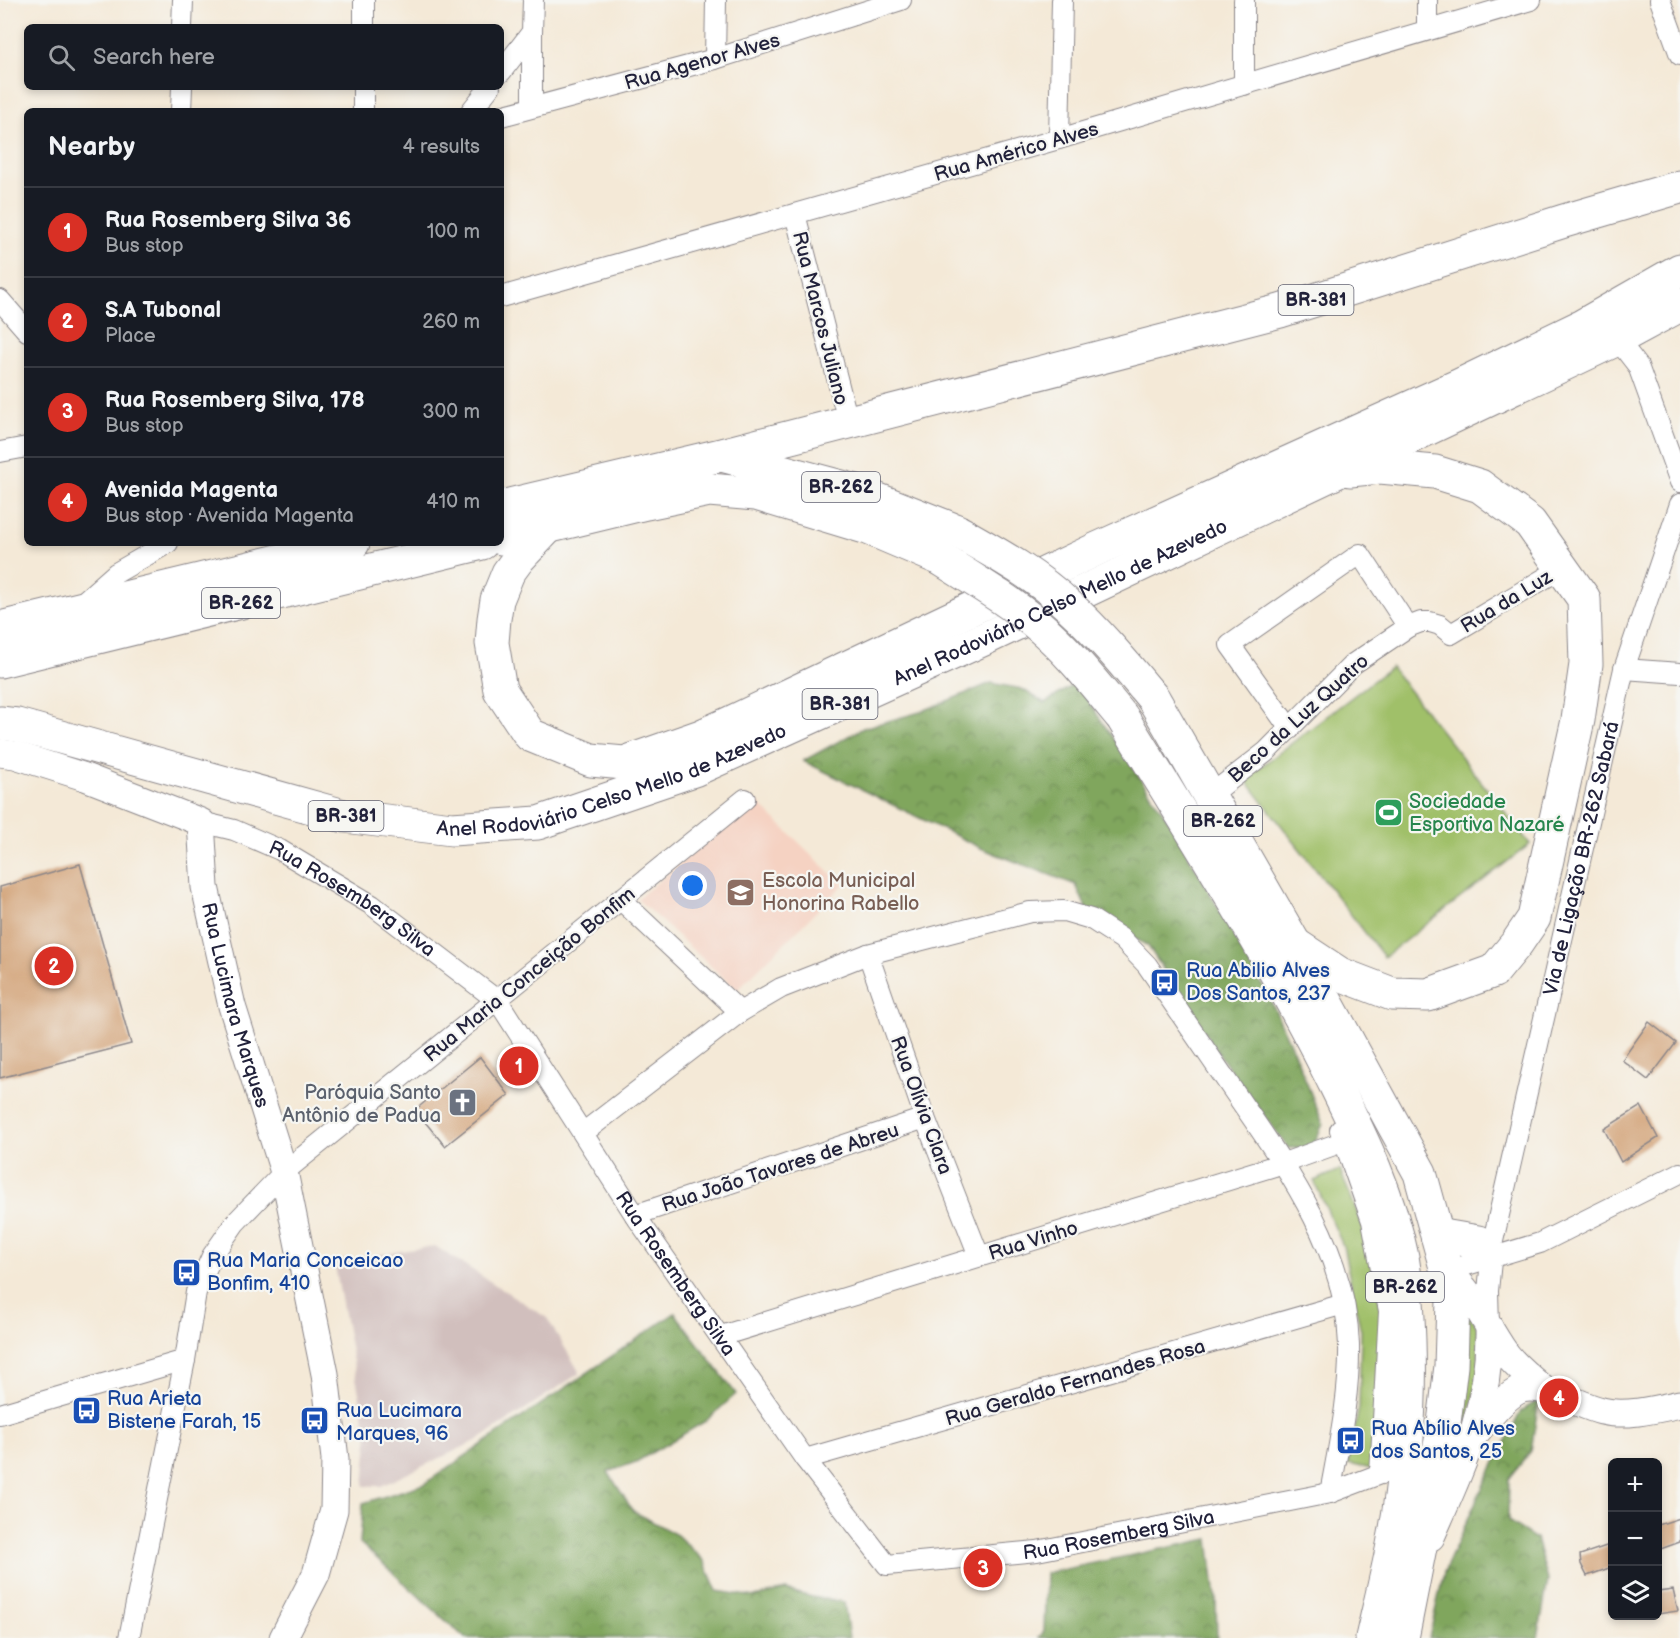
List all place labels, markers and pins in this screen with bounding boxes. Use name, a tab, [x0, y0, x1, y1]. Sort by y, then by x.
place label: Sociedade Esportiva Nazaré	[1409, 790, 1565, 837]
sports icon: Sociedade Esportiva Nazaré	[1372, 796, 1404, 828]
place label: Escola Municipal Honorina Rabello	[762, 869, 919, 916]
school or university icon: Escola Municipal Honorina Rabello	[725, 876, 757, 908]
pin: 2	[34, 944, 74, 988]
place label: Rua Abilio Alves Dos Santos, 237	[1186, 959, 1331, 1006]
bus stop icon: Rua Abilio Alves Dos Santos, 237	[1149, 966, 1181, 998]
pin: 1	[500, 1044, 538, 1088]
place label: Paróquia Santo Antônio de Padua	[282, 1081, 441, 1128]
church icon: Paróquia Santo Antônio de Padua	[446, 1087, 478, 1119]
place label: Rua Maria Conceicao Bonfim, 410	[207, 1249, 404, 1296]
bus stop icon: Rua Maria Conceicao Bonfim, 410	[170, 1256, 202, 1288]
pin: 4	[1540, 1376, 1578, 1420]
place label: Rua Arieta Bistene Farah, 15	[107, 1387, 261, 1434]
bus stop icon: Rua Arieta Bistene Farah, 15	[70, 1394, 102, 1426]
place label: Rua Lucimara Marques, 96	[336, 1399, 462, 1446]
bus stop icon: Rua Lucimara Marques, 96	[299, 1405, 331, 1437]
place label: Rua Abílio Alves dos Santos, 25	[1371, 1417, 1515, 1464]
bus stop icon: Rua Abílio Alves dos Santos, 25	[1334, 1424, 1366, 1456]
pin: 3	[964, 1546, 1002, 1590]

